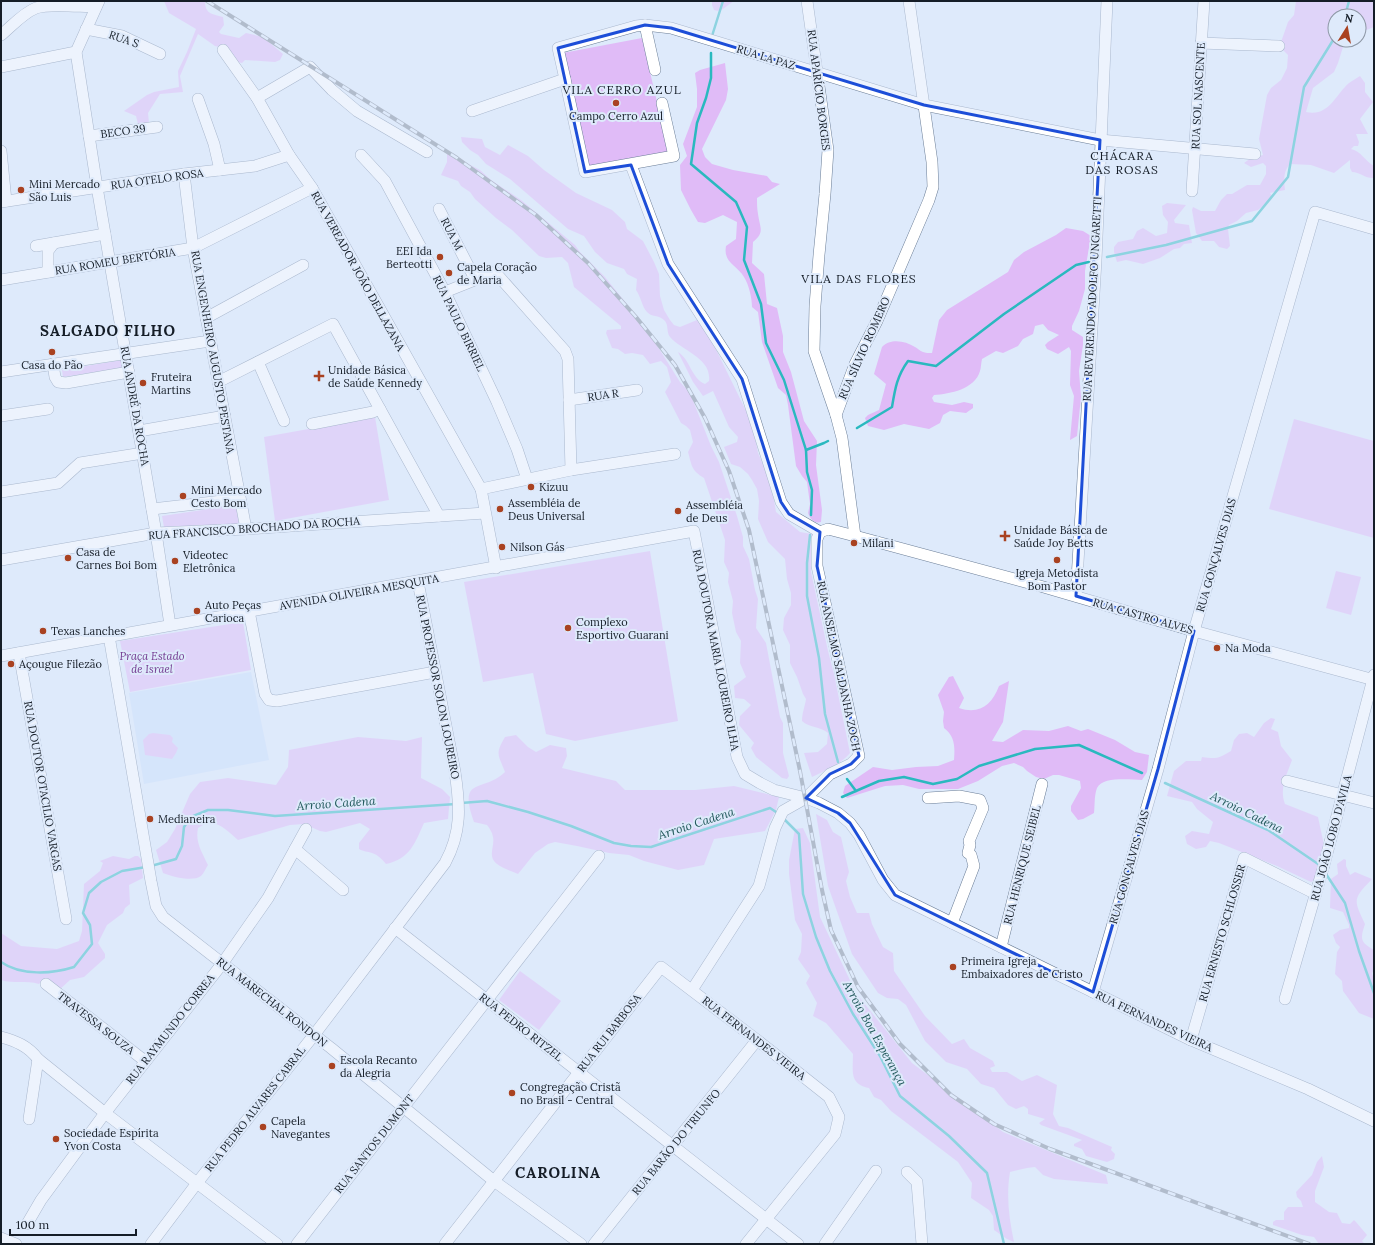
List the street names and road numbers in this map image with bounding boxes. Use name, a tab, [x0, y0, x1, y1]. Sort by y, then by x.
street label: RUA S	[107, 27, 141, 51]
street label: RUA APARÍCIO BORGES	[805, 29, 833, 151]
street label: RUA LA PAZ	[735, 41, 797, 73]
street label: RUA SOL NASCENTE	[1188, 42, 1208, 150]
street label: BECO 39	[100, 121, 146, 141]
street label: RUA OTELO ROSA	[110, 165, 205, 192]
street label: RUA VEREADOR JOÃO DELLAZANA	[308, 189, 408, 354]
street label: RUA REVERENDO ADOLFO UNGARETTI	[1080, 196, 1104, 402]
street label: RUA M	[438, 215, 466, 253]
street label: RUA ROMEU BERTÓRIA	[54, 244, 177, 277]
street label: RUA ENGENHEIRO AUGUSTO PESTANA	[188, 249, 238, 456]
street label: RUA PAULO BIRRIEL	[430, 273, 489, 374]
street label: RUA SÍLVIO ROMERO	[835, 294, 893, 401]
street label: RUA ANDRÉ DA ROCHA	[118, 345, 153, 468]
street label: RUA R	[586, 386, 620, 404]
street label: RUA GONÇALVES DIAS	[1193, 496, 1239, 614]
street label: RUA FRANCISCO BROCHADO DA ROCHA	[148, 514, 361, 542]
street label: RUA DOUTORA MARIA LOUREIRO ILHA	[690, 548, 743, 753]
street label: AVENIDA OLIVEIRA MESQUITA	[277, 571, 441, 613]
street label: RUA ANSELMO SALDANHA ZOCH	[814, 580, 864, 752]
street label: RUA PROFESSOR SOLON LOUREIRO	[413, 594, 463, 781]
street label: RUA CASTRO ALVES	[1091, 595, 1195, 637]
street label: RUA DOUTOR OTACILIO VARGAS	[21, 700, 65, 872]
street label: RUA JOÃO LOBO D'AVILA	[1307, 772, 1355, 902]
street label: RUA HENRIQUE SEIBEL	[1000, 803, 1044, 926]
street label: RUA GONÇALVES DIAS	[1106, 808, 1152, 926]
street label: RUA ERNESTO SCHLOSSER	[1196, 863, 1248, 1003]
street label: RUA MARECHAL RONDON	[214, 954, 330, 1050]
street label: RUA RAYMUNDO CORREA	[123, 970, 218, 1087]
street label: RUA FERNANDES VIEIRA	[1093, 988, 1216, 1055]
street label: TRAVESSA SOUZA	[55, 989, 138, 1058]
street label: RUA PEDRO RITZEL	[476, 990, 566, 1064]
street label: RUA RUI BARBOSA	[574, 990, 645, 1075]
street label: RUA FERNANDES VIEIRA	[699, 993, 810, 1084]
street label: RUA PEDRO ALVARES CABRAL	[202, 1043, 309, 1175]
street label: RUA BARÃO DO TRIUNFO	[629, 1086, 723, 1198]
street label: RUA SANTOS DUMONT	[331, 1092, 417, 1196]

